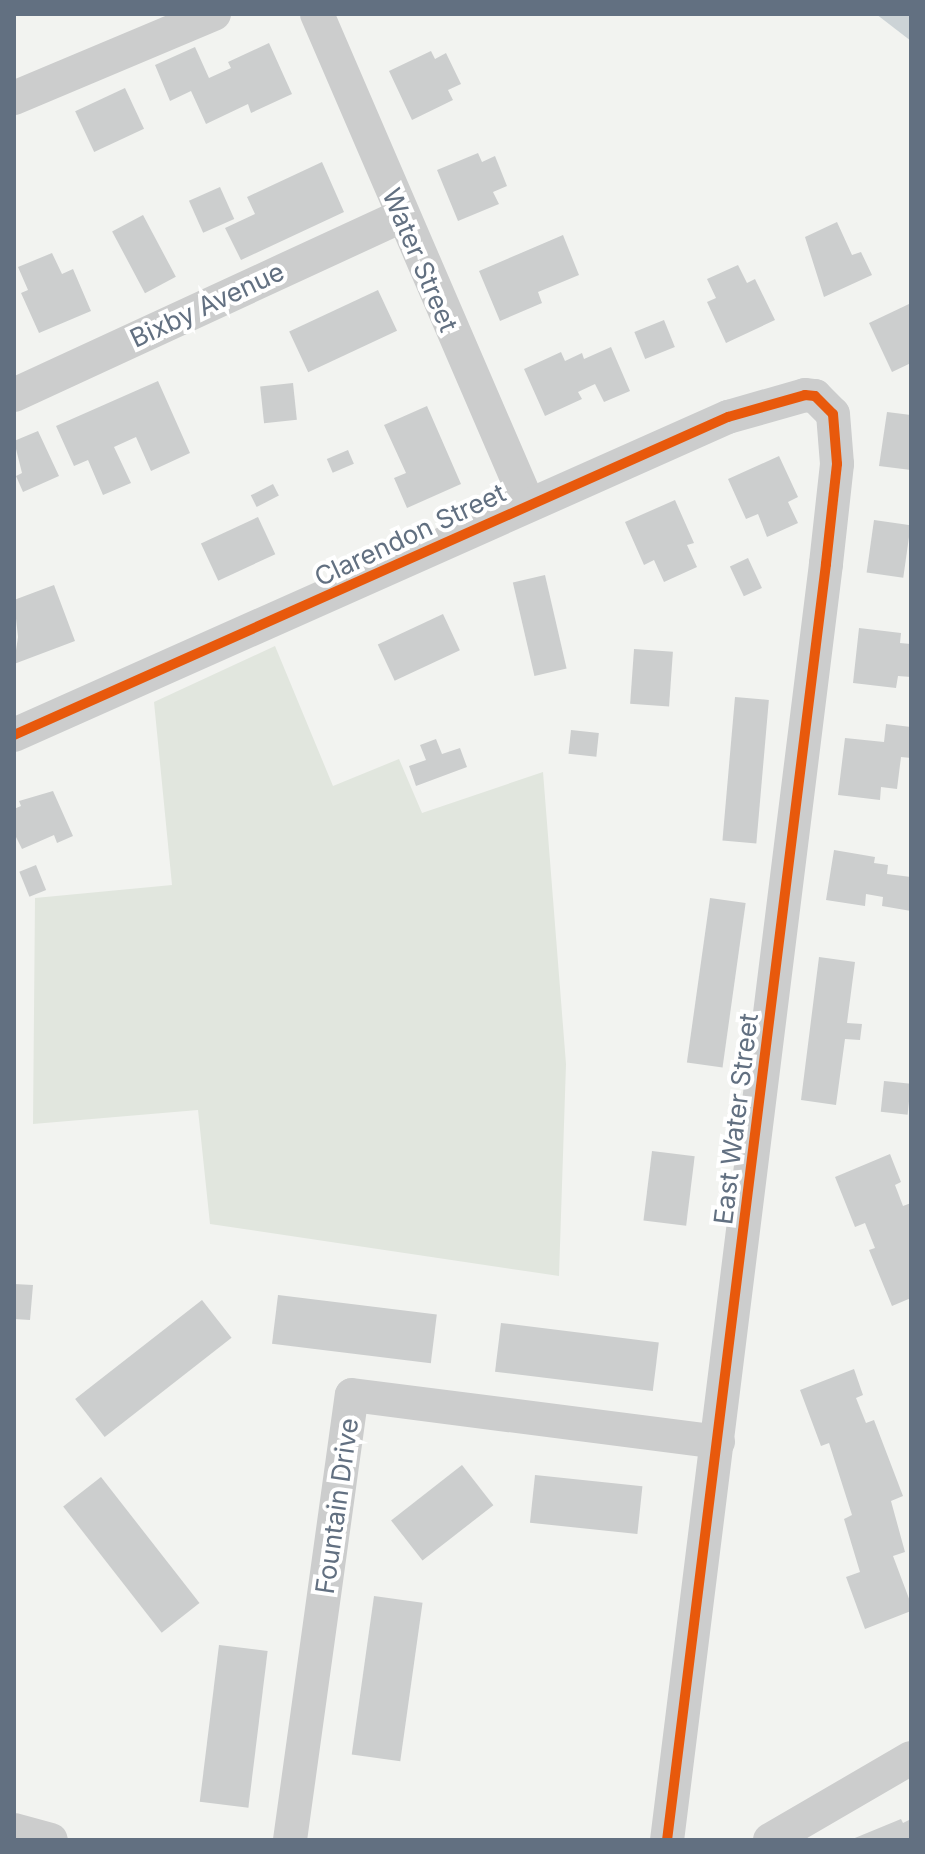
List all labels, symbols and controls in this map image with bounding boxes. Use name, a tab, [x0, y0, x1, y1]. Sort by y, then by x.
street label: Water Street	[376, 184, 464, 336]
street label: Bixby Avenue	[125, 256, 289, 354]
street label: Clarendon Street	[309, 477, 511, 593]
street label: East Water Street	[708, 1012, 764, 1226]
street label: Fountain Drive	[309, 1416, 365, 1596]

